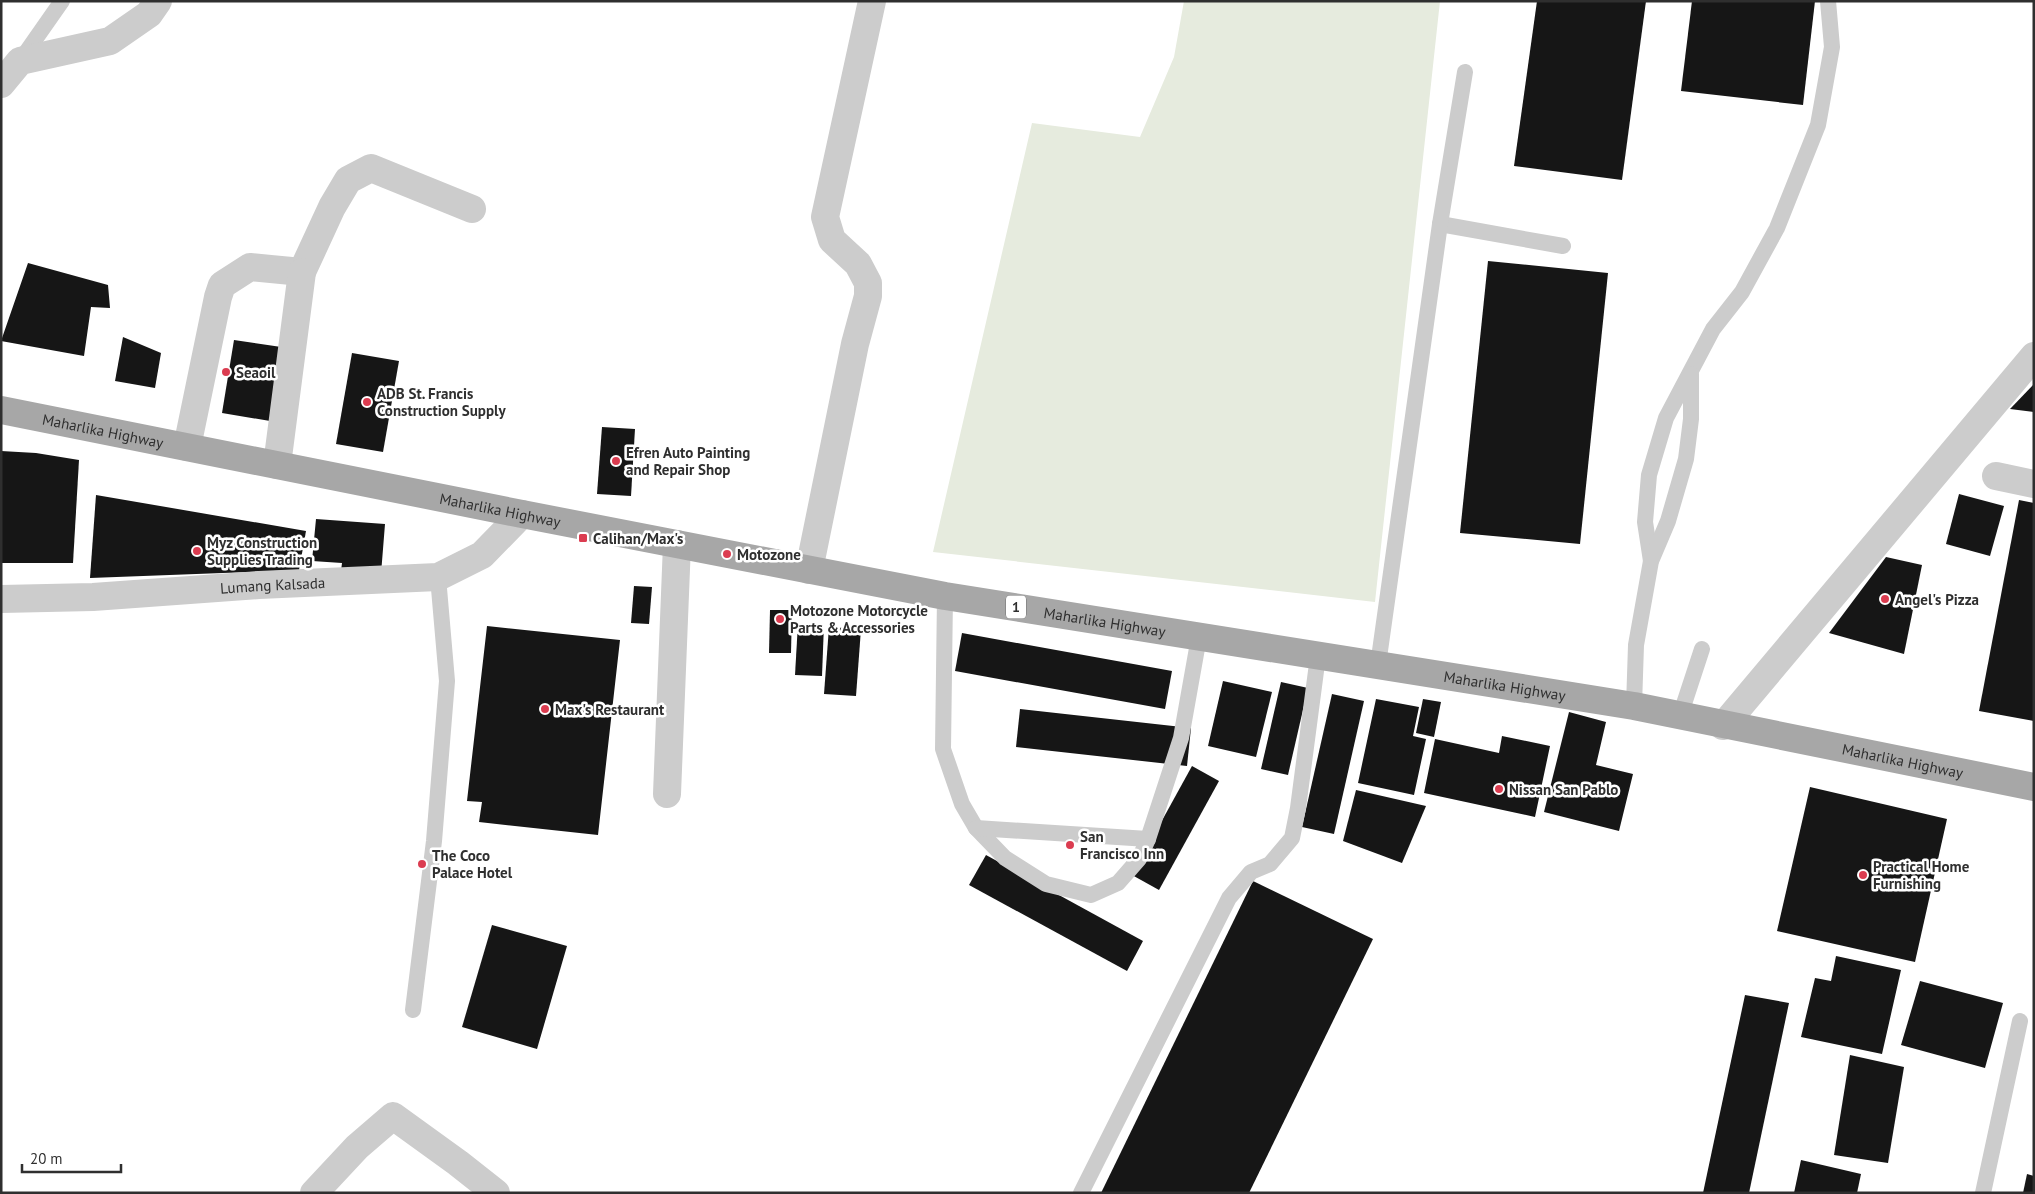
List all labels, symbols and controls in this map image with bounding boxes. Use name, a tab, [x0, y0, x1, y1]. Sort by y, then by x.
place label: Seaoil	[236, 363, 276, 382]
marker: Seaoil	[220, 366, 232, 378]
place label: ADB St. Francis Construction Supply	[377, 384, 506, 420]
marker: ADB St. Francis Construction Supply	[361, 396, 373, 408]
street label: Maharlika Highway	[41, 409, 165, 452]
place label: Efren Auto Painting and Repair Shop	[626, 443, 750, 479]
marker: Efren Auto Painting and Repair Shop	[610, 455, 622, 467]
street label: Maharlika Highway	[438, 488, 562, 531]
place label: Calihan/Max's	[593, 529, 683, 548]
marker: Calihan/Max's	[577, 532, 589, 544]
place label: Myz Construction Supplies Trading	[207, 533, 317, 569]
marker: Myz Construction Supplies Trading	[191, 545, 203, 557]
place label: Motozone	[737, 545, 801, 564]
marker: Motozone	[721, 548, 733, 560]
street label: Lumang Kalsada	[219, 573, 326, 597]
place label: Angel's Pizza	[1895, 590, 1979, 609]
marker: Angel's Pizza	[1879, 593, 1891, 605]
road number: 1	[1006, 596, 1026, 618]
place label: Motozone Motorcycle Parts & Accessories	[790, 601, 928, 637]
street label: Maharlika Highway	[1043, 602, 1167, 641]
marker: Motozone Motorcycle Parts & Accessories	[774, 613, 786, 625]
street label: Maharlika Highway	[1442, 666, 1567, 704]
place label: Max's Restaurant	[555, 700, 665, 719]
marker: Max's Restaurant	[539, 703, 551, 715]
street label: Maharlika Highway	[1840, 739, 1965, 782]
place label: Nissan San Pablo	[1509, 780, 1618, 799]
marker: Nissan San Pablo	[1493, 783, 1505, 795]
place label: San Francisco Inn	[1080, 827, 1164, 863]
marker: San Francisco Inn	[1064, 839, 1076, 851]
place label: The Coco Palace Hotel	[432, 846, 513, 882]
place label: Practical Home Furnishing	[1873, 857, 1970, 893]
marker: The Coco Palace Hotel	[416, 858, 428, 870]
marker: Practical Home Furnishing	[1857, 869, 1869, 881]
scale bar	[22, 1142, 121, 1174]
text: 20 m	[30, 1149, 63, 1168]

